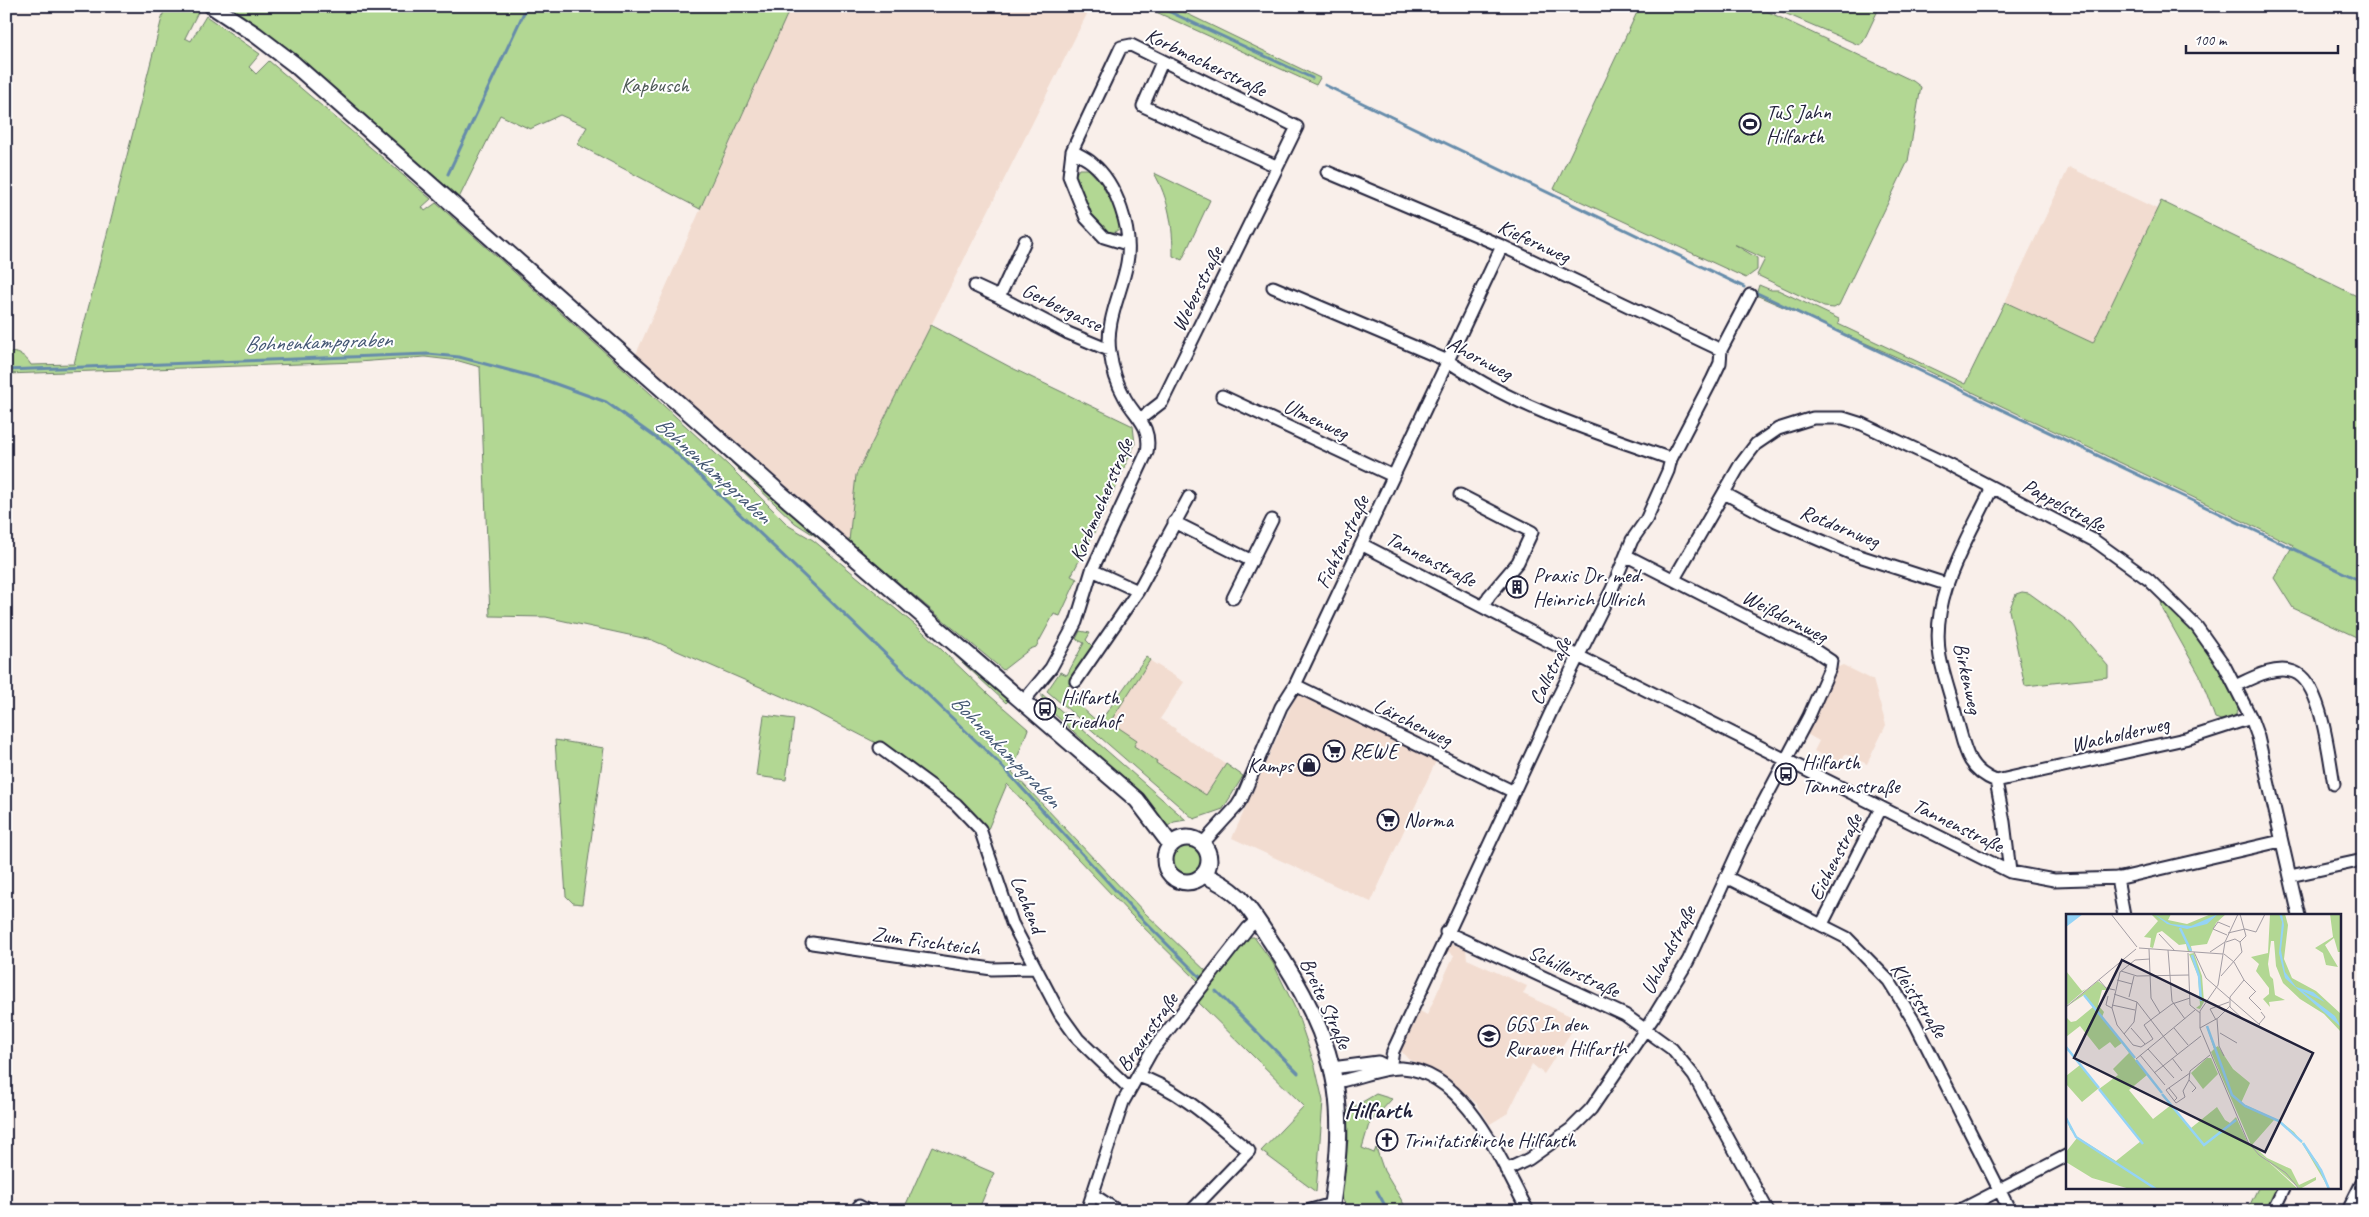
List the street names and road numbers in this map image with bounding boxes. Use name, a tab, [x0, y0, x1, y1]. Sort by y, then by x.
street label: Korbmacherstraße	[1141, 22, 1273, 103]
street label: Kiefernweg	[1494, 213, 1576, 270]
street label: Weberstraße	[1165, 240, 1230, 336]
street label: Gerbergasse	[1018, 277, 1108, 338]
street label: Ahornweg	[1443, 330, 1518, 387]
street label: Ulmenweg	[1279, 393, 1354, 446]
street label: Korbmacherstraße	[1063, 433, 1139, 565]
street label: Pappelstraße	[2018, 472, 2112, 539]
street label: Fichtenstraße	[1309, 490, 1376, 593]
street label: Rotdornweg	[1797, 498, 1885, 554]
street label: Tannenstraße	[1382, 525, 1482, 594]
street label: Weißdornweg	[1738, 583, 1833, 649]
street label: Callstraße	[1523, 631, 1578, 709]
street label: Birkenweg	[1948, 640, 1988, 717]
street label: Lärchenweg	[1370, 692, 1458, 753]
street label: Wacholderweg	[2068, 710, 2173, 758]
street label: Tannenstraße	[1908, 792, 2009, 859]
street label: Eichenstraße	[1802, 807, 1869, 905]
street label: Lachend	[1005, 871, 1053, 940]
street label: Uhlandstraße	[1635, 899, 1702, 999]
street label: Zum Fischteich	[870, 921, 983, 962]
street label: Schillerstraße	[1524, 939, 1626, 1004]
street label: Breite Straße	[1294, 953, 1358, 1055]
street label: Kleiststraße	[1885, 957, 1954, 1044]
street label: Braunstraße	[1110, 986, 1185, 1076]

